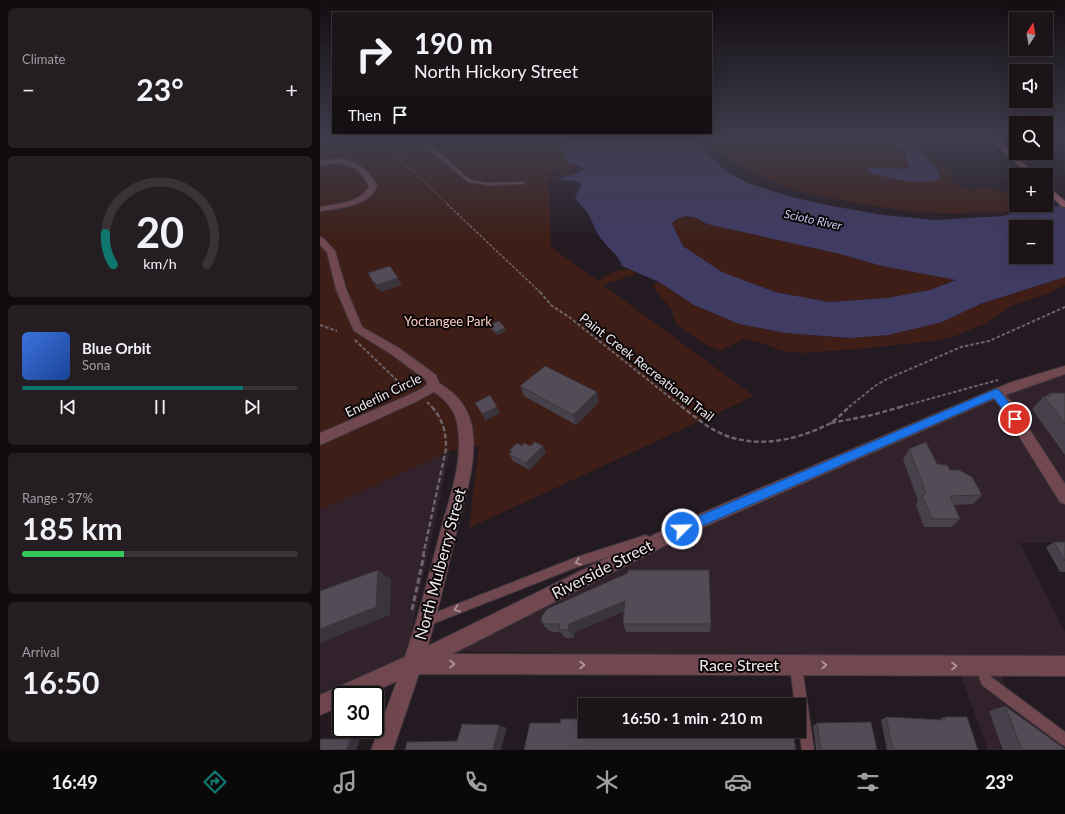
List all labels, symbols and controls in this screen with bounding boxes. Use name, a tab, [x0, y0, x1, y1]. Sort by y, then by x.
north arrow	[1009, 12, 1053, 56]
map controls	[1009, 12, 1053, 264]
text: 190 m	[414, 26, 493, 60]
icon: right	[348, 28, 400, 80]
text: Climate	[22, 51, 65, 67]
text: North Hickory Street	[414, 60, 578, 82]
button: sound	[1009, 64, 1053, 108]
text: 23°	[136, 71, 184, 107]
text: −	[22, 76, 35, 103]
text: +	[285, 76, 298, 103]
icon: arrive	[389, 104, 411, 126]
text: Then	[348, 106, 381, 124]
button: search	[1009, 116, 1053, 160]
button: +	[1009, 168, 1053, 212]
text: 20	[136, 206, 184, 256]
water label: Scioto River	[783, 206, 844, 233]
button: −	[1009, 220, 1053, 264]
text: km/h	[143, 254, 177, 271]
street label: Paint Creek Recreational Trail	[577, 310, 717, 424]
park label: Yoctangee Park	[404, 313, 492, 329]
text: Blue Orbit	[82, 339, 151, 357]
text: Sona	[82, 357, 110, 373]
street label: Enderlin Circle	[342, 370, 424, 420]
icon: previous	[57, 396, 79, 418]
icon: pause	[149, 396, 171, 418]
icon: next	[241, 396, 263, 418]
pin	[998, 402, 1032, 436]
icon: arrive	[1004, 408, 1026, 430]
street label: North Mulberry Street	[410, 486, 469, 642]
text: Range · 37%	[22, 490, 93, 506]
position arrow	[661, 508, 703, 550]
text: 185 km	[22, 510, 123, 546]
street label: Riverside Street	[548, 535, 656, 602]
one-way arrow	[575, 558, 582, 566]
one-way arrow	[454, 605, 461, 613]
text: Arrival	[22, 644, 59, 660]
street label: Race Street	[699, 655, 779, 674]
one-way arrow	[449, 660, 455, 668]
one-way arrow	[579, 661, 585, 669]
one-way arrow	[821, 661, 827, 669]
one-way arrow	[951, 662, 957, 670]
text: 16:50	[22, 664, 99, 700]
speed limit sign: 30	[332, 686, 384, 738]
text: 16:50 · 1 min · 210 m	[622, 709, 762, 727]
icon: directions	[201, 768, 229, 796]
icon: music	[331, 768, 359, 796]
icon: phone	[462, 768, 490, 796]
icon: climate	[593, 768, 621, 796]
icon: car	[724, 768, 752, 796]
icon: filters	[854, 768, 882, 796]
text: 16:49	[51, 771, 98, 793]
text: 23°	[985, 771, 1014, 793]

